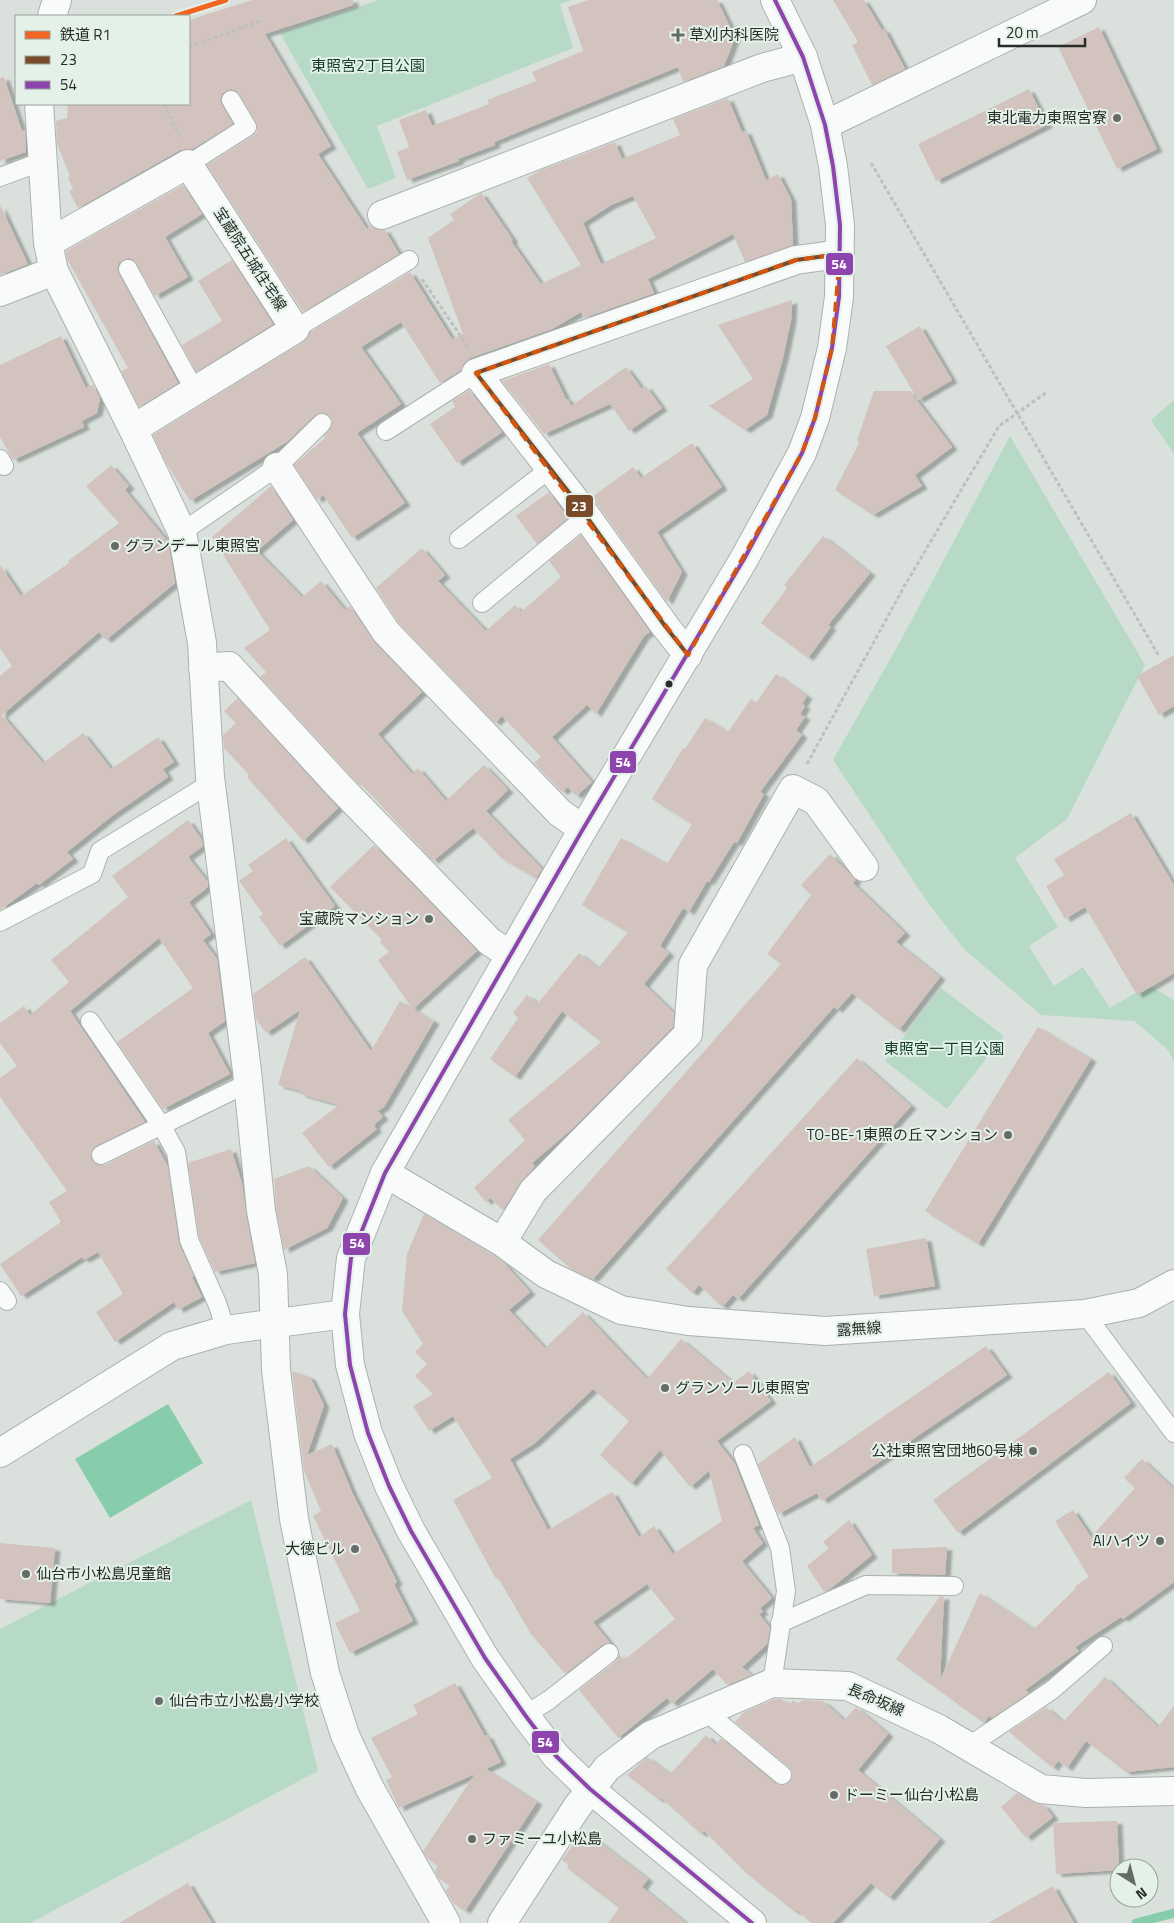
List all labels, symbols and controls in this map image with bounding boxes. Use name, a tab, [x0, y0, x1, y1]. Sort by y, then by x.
legend	[15, 15, 190, 105]
scale bar	[999, 15, 1085, 47]
text: 20 m	[1006, 21, 1039, 44]
text: 鉄道 R1	[60, 23, 111, 46]
place label: 草刈内科医院	[689, 23, 779, 46]
marker: 草刈内科医院	[671, 28, 685, 42]
text: 23	[60, 48, 77, 71]
park label: 東照宮2丁目公園	[311, 54, 425, 77]
text: 54	[60, 73, 77, 96]
place label: 東北電力東照宮寮	[987, 106, 1107, 129]
marker: 東北電力東照宮寮	[1111, 112, 1123, 124]
street label: 宝蔵院五城住宅線	[208, 202, 293, 315]
line badge: 54	[825, 252, 854, 276]
text: 54	[831, 253, 847, 274]
line badge: 23	[565, 494, 594, 518]
text: 23	[571, 495, 587, 516]
place label: グランデール東照宮	[125, 534, 260, 557]
marker: グランデール東照宮	[109, 540, 121, 552]
unlabelled marker	[664, 679, 674, 689]
line badge: 54	[609, 750, 637, 774]
text: 54	[615, 751, 631, 772]
place label: 宝蔵院マンション	[299, 907, 419, 930]
marker: 宝蔵院マンション	[423, 913, 435, 925]
park label: 東照宮一丁目公園	[884, 1037, 1004, 1060]
place label: TO-BE-1東照の丘マンション	[807, 1123, 998, 1146]
marker: TO-BE-1東照の丘マンション	[1002, 1129, 1014, 1141]
line badge: 54	[342, 1232, 371, 1256]
text: 54	[349, 1232, 365, 1253]
street label: 露無線	[836, 1315, 882, 1342]
place label: グランソール東照宮	[675, 1376, 810, 1399]
marker: グランソール東照宮	[659, 1382, 671, 1394]
place label: 公社東照宮団地60号棟	[871, 1439, 1023, 1462]
marker: 公社東照宮団地60号棟	[1027, 1445, 1039, 1457]
place label: AIハイツ	[1093, 1529, 1150, 1552]
marker: AIハイツ	[1154, 1535, 1166, 1547]
place label: 大徳ビル	[285, 1537, 345, 1560]
marker: 大徳ビル	[349, 1543, 361, 1555]
place label: 仙台市小松島児童館	[36, 1562, 171, 1585]
marker: 仙台市小松島児童館	[20, 1568, 32, 1580]
street label: 長命坂線	[844, 1677, 908, 1722]
place label: 仙台市立小松島小学校	[169, 1689, 319, 1712]
marker: 仙台市立小松島小学校	[153, 1695, 165, 1707]
line badge: 54	[531, 1730, 560, 1754]
text: 54	[537, 1731, 553, 1752]
place label: ドーミー仙台小松島	[844, 1783, 979, 1806]
marker: ドーミー仙台小松島	[828, 1789, 840, 1801]
place label: ファミーユ小松島	[482, 1827, 602, 1850]
marker: ファミーユ小松島	[466, 1833, 478, 1845]
north arrow	[1109, 1858, 1159, 1908]
text: N	[1132, 1883, 1152, 1905]

